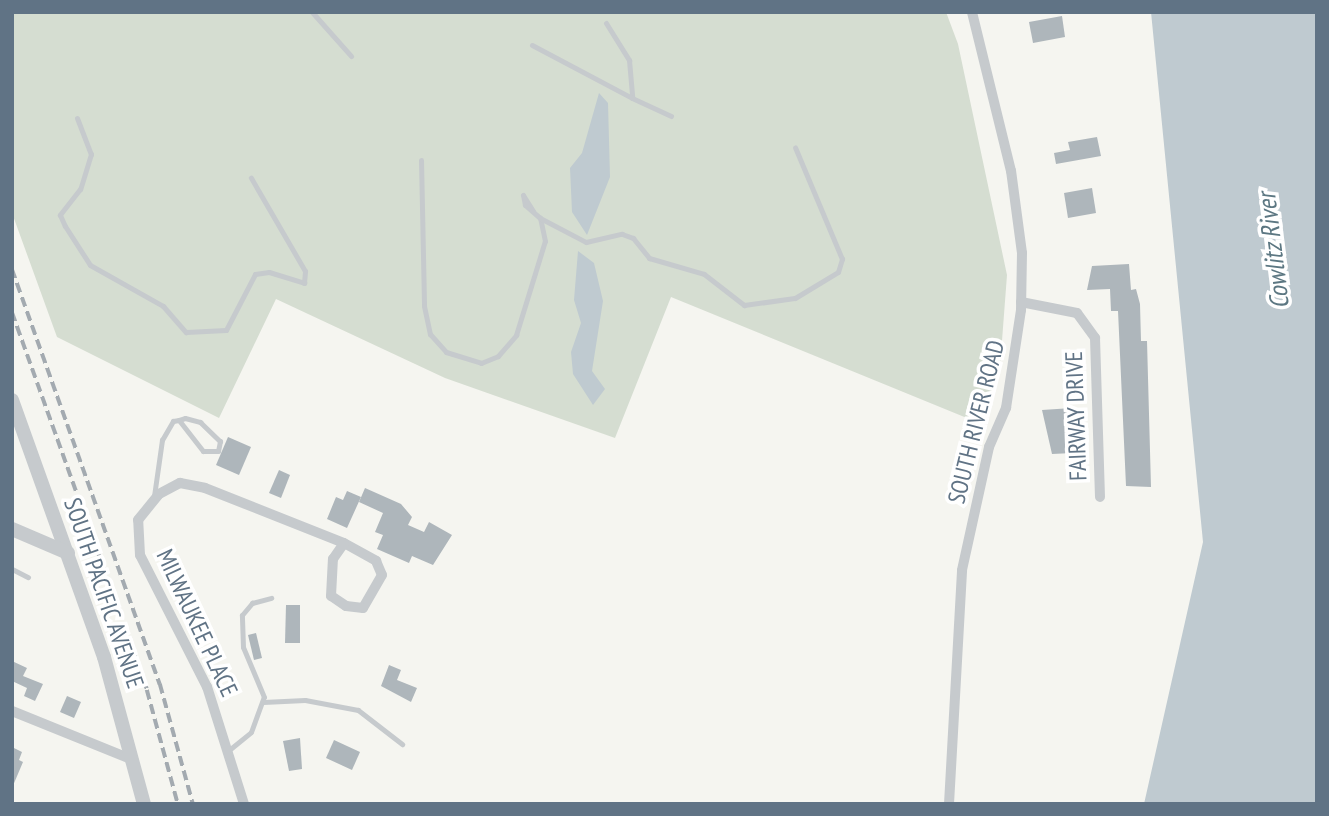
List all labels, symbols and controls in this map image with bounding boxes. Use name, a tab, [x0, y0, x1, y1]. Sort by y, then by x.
water label: Cowlitz River	[1250, 191, 1296, 311]
street label: SOUTH RIVER ROAD	[942, 337, 1010, 507]
street label: FAIRWAY DRIVE	[1059, 350, 1093, 482]
street label: SOUTH PACIFIC AVENUE	[58, 493, 150, 693]
street label: MILWAUKEE PLACE	[150, 545, 244, 701]

